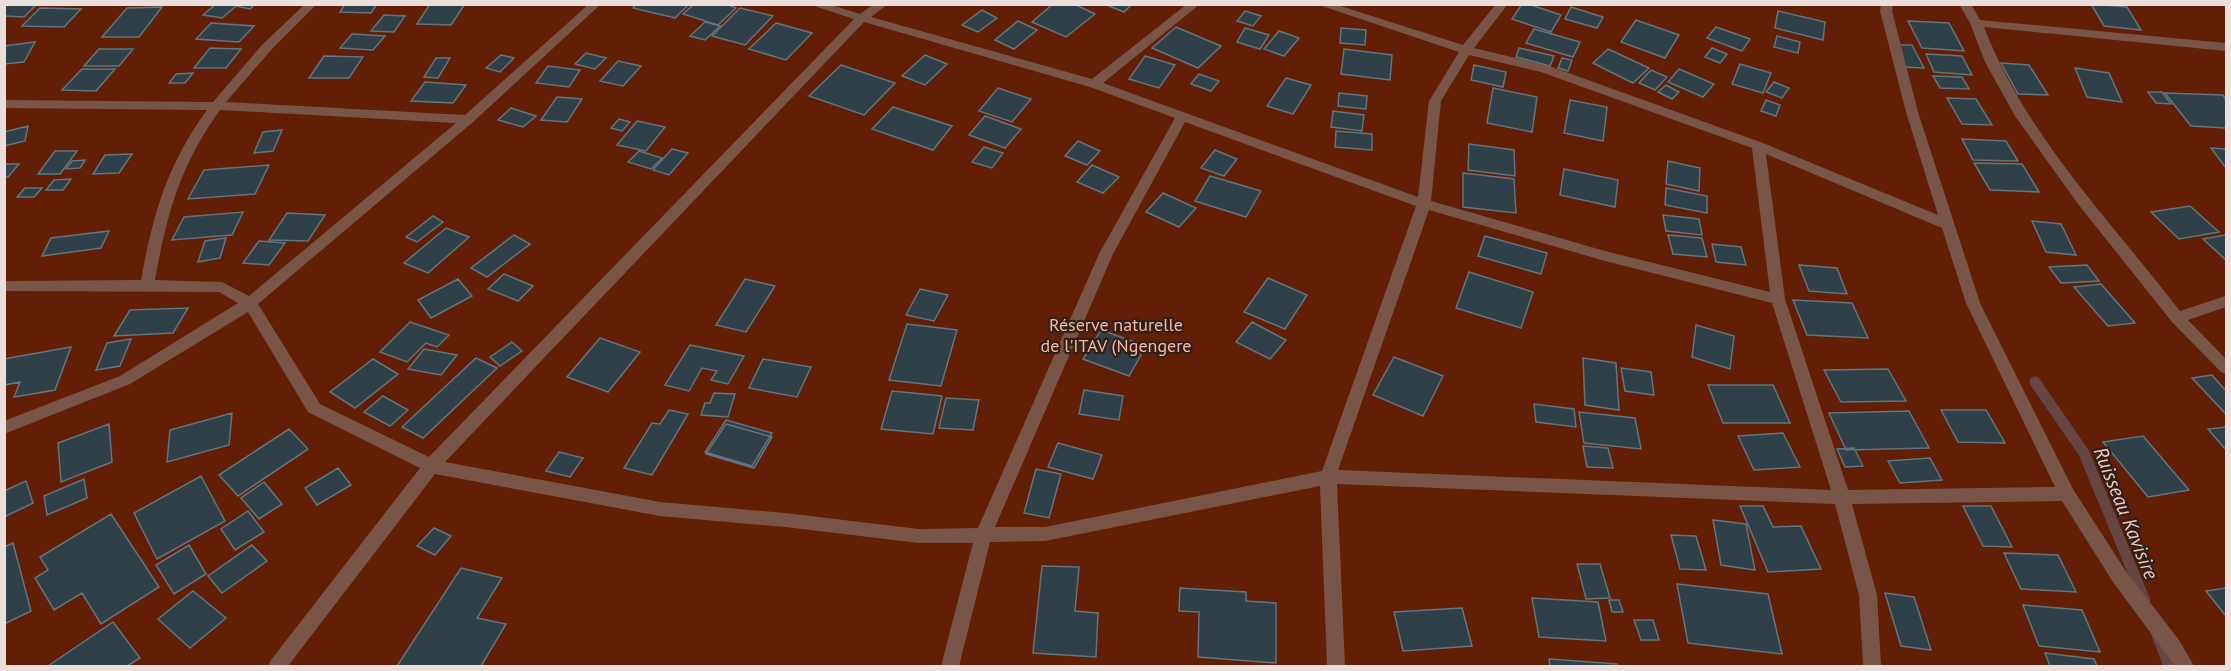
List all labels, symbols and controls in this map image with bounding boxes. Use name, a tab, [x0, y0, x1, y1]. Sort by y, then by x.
park label: Réserve naturelle de l'ITAV (Ngengere	[1041, 313, 1191, 357]
water label: Ruisseau Kavisire	[2088, 443, 2165, 584]

